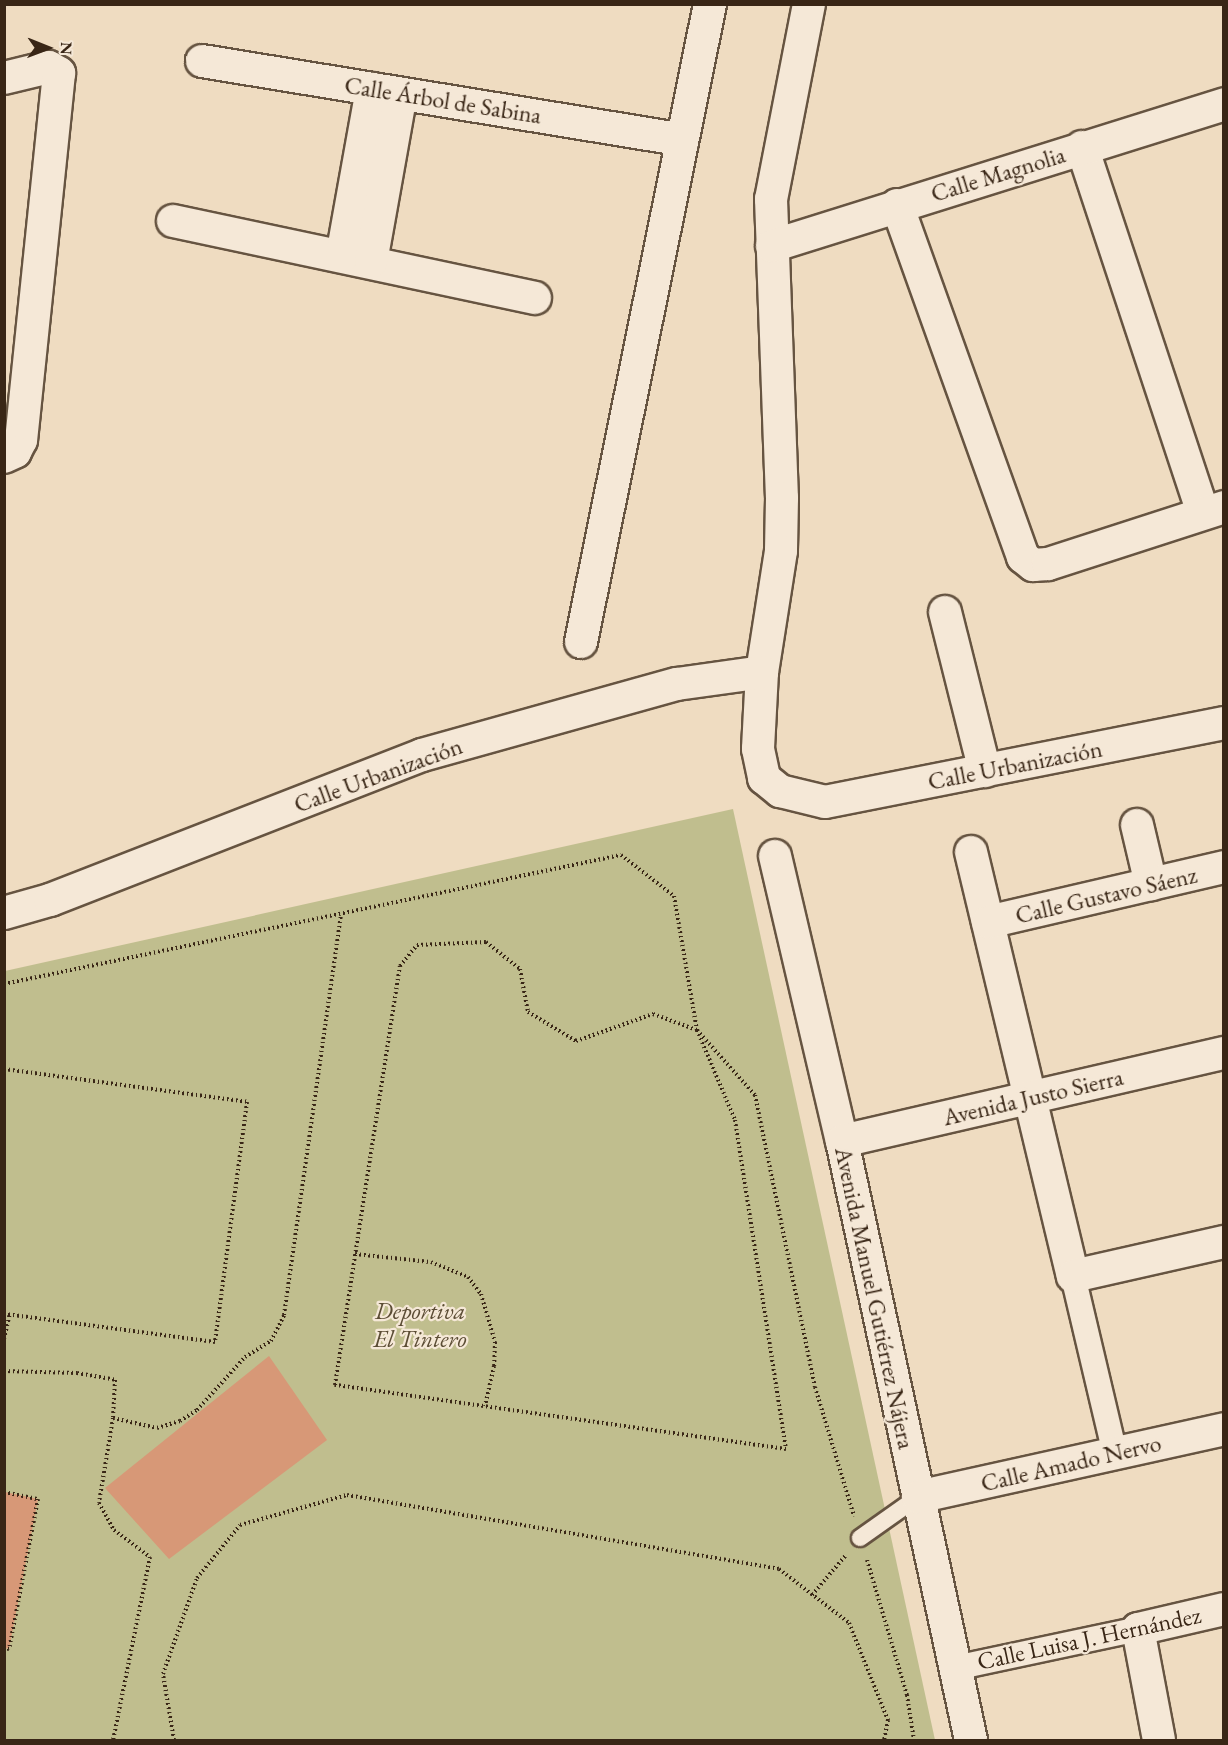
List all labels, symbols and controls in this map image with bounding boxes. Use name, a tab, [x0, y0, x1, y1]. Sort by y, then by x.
north arrow	[18, 18, 78, 78]
text: N	[56, 42, 77, 55]
street label: Calle Árbol de Sabina	[343, 70, 543, 130]
street label: Calle Magnolia	[927, 140, 1069, 208]
street label: Calle Urbanización	[290, 731, 466, 819]
street label: Calle Urbanización	[925, 734, 1105, 796]
street label: Calle Gustavo Sáenz	[1013, 860, 1199, 930]
street label: Avenida Justo Sierra	[940, 1062, 1126, 1132]
street label: Avenida Manuel Gutiérrez Nájera	[829, 1144, 921, 1452]
park label: Deportiva El Tintero	[373, 1297, 467, 1353]
street label: Calle Amado Nervo	[978, 1428, 1164, 1498]
street label: Calle Luisa J. Hernández	[975, 1600, 1203, 1676]

